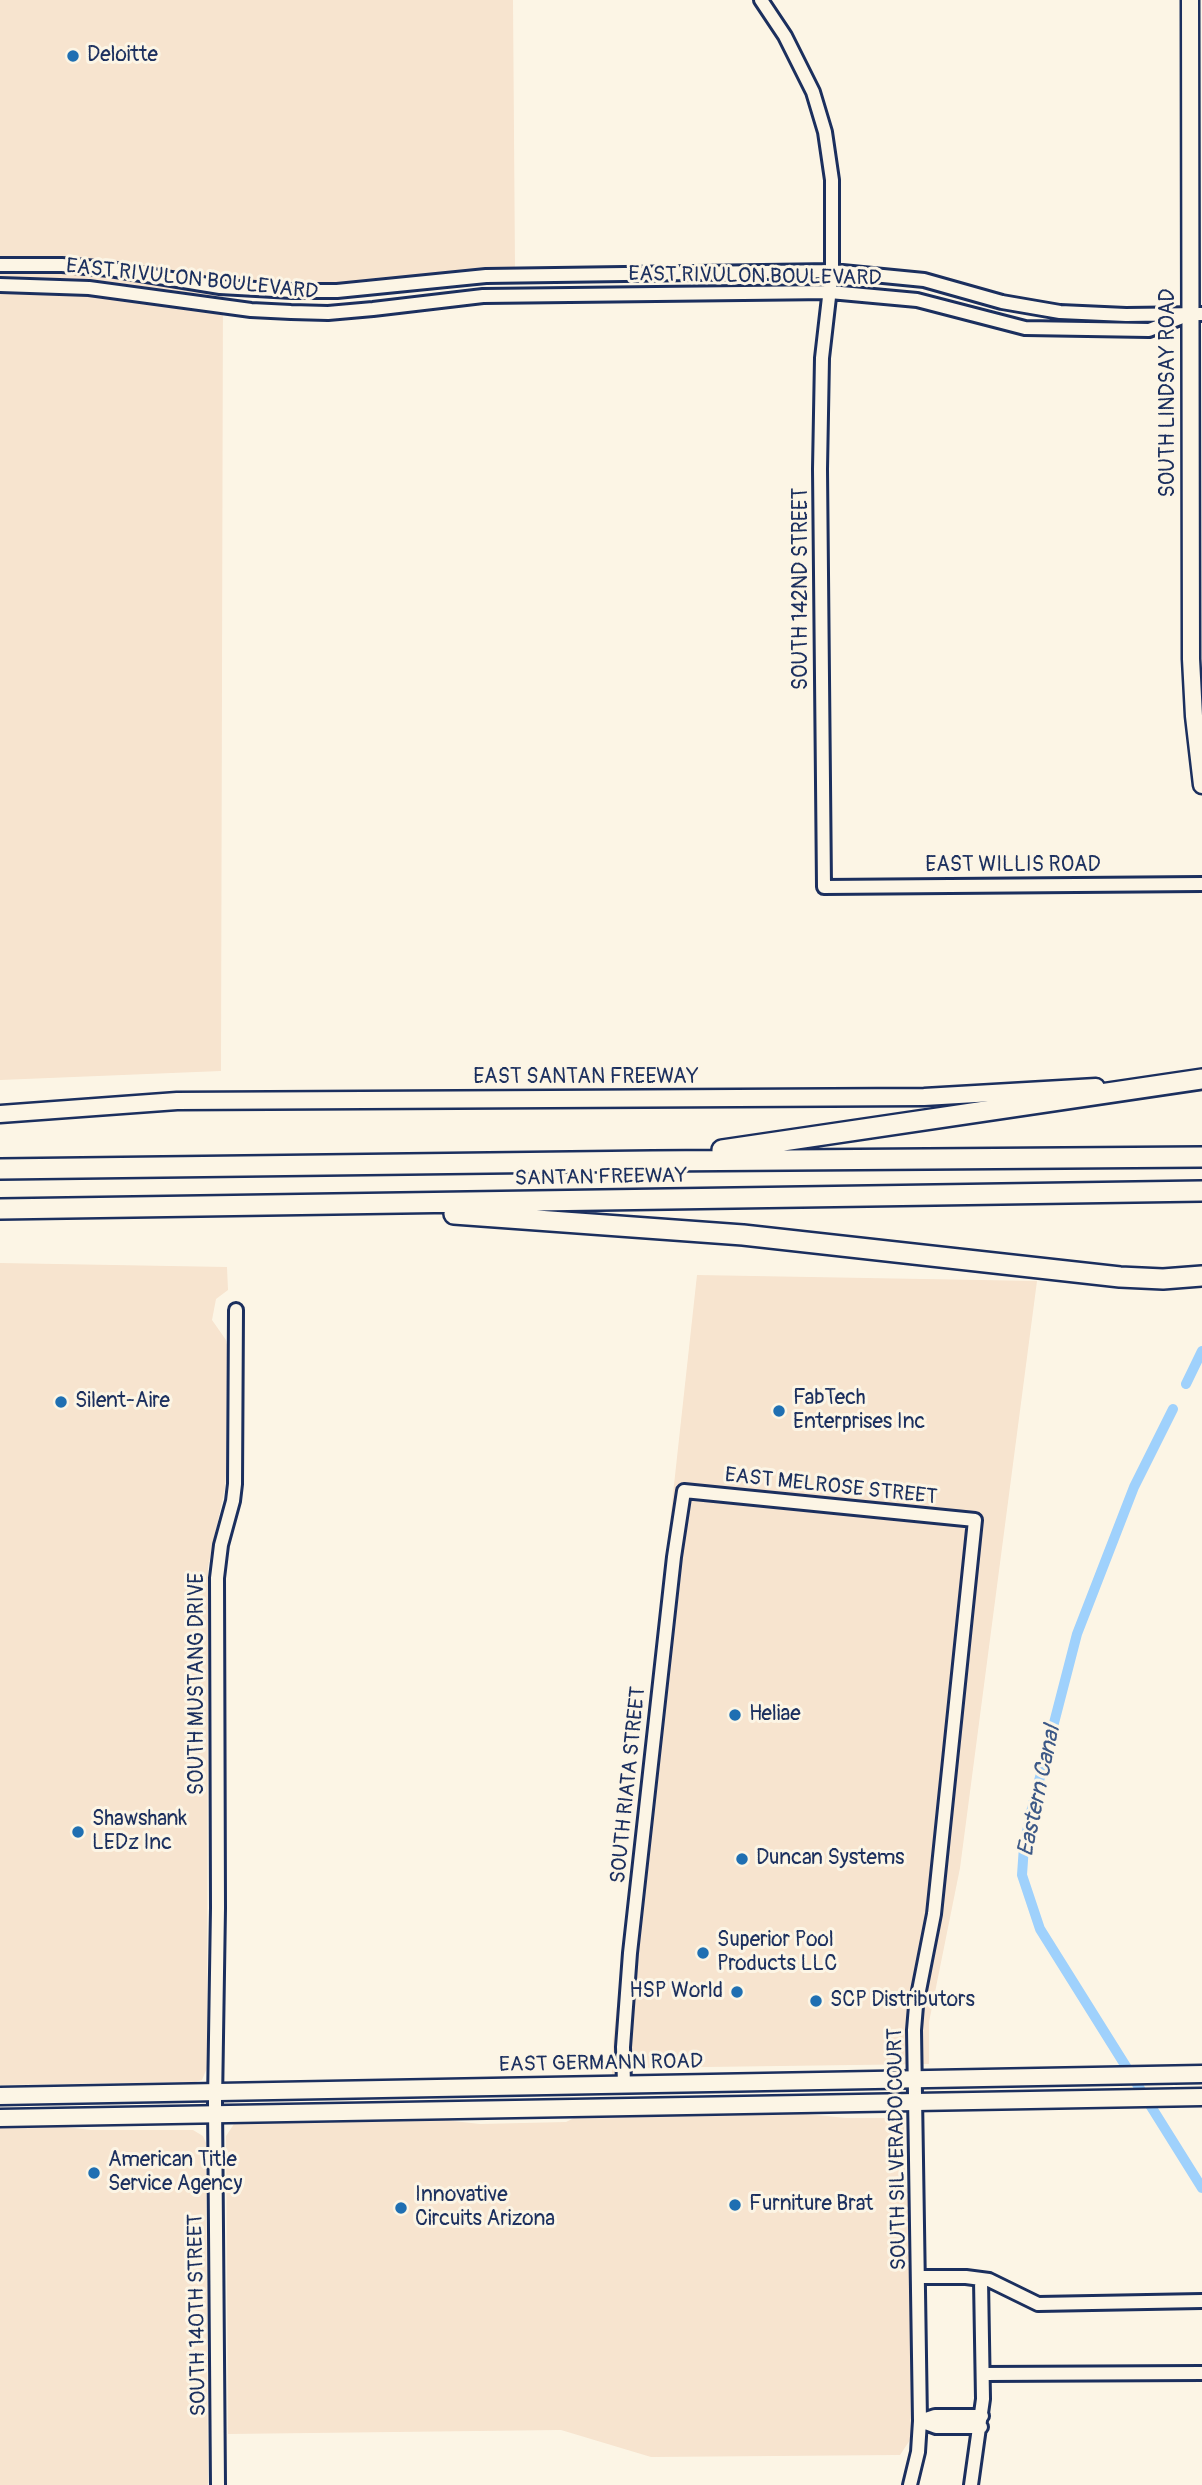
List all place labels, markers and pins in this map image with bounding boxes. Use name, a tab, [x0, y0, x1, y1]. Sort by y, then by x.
place label: Deloitte	[87, 43, 158, 69]
marker: Deloitte	[65, 48, 81, 64]
place label: FabTech Enterprises Inc	[793, 1386, 925, 1436]
place label: Silent-Aire	[75, 1389, 170, 1415]
marker: Silent-Aire	[53, 1394, 69, 1410]
marker: FabTech Enterprises Inc	[771, 1403, 787, 1419]
place label: Heliae	[749, 1702, 801, 1728]
marker: Heliae	[727, 1707, 743, 1723]
place label: Shawshank LEDz Inc	[92, 1807, 187, 1857]
marker: Shawshank LEDz Inc	[70, 1824, 86, 1840]
place label: Duncan Systems	[756, 1846, 904, 1872]
marker: Duncan Systems	[734, 1851, 750, 1867]
place label: Superior Pool Products LLC	[717, 1928, 837, 1978]
marker: Superior Pool Products LLC	[695, 1945, 711, 1961]
place label: HSP World	[629, 1979, 723, 2005]
marker: HSP World	[729, 1984, 745, 2000]
place label: SCP Distributors	[830, 1988, 975, 2014]
marker: SCP Distributors	[808, 1993, 824, 2009]
place label: American Title Service Agency	[108, 2148, 243, 2198]
marker: American Title Service Agency	[86, 2165, 102, 2181]
place label: Innovative Circuits Arizona	[415, 2183, 555, 2233]
place label: Furniture Brat	[749, 2192, 873, 2218]
marker: Furniture Brat	[727, 2197, 743, 2213]
marker: Innovative Circuits Arizona	[393, 2200, 409, 2216]

